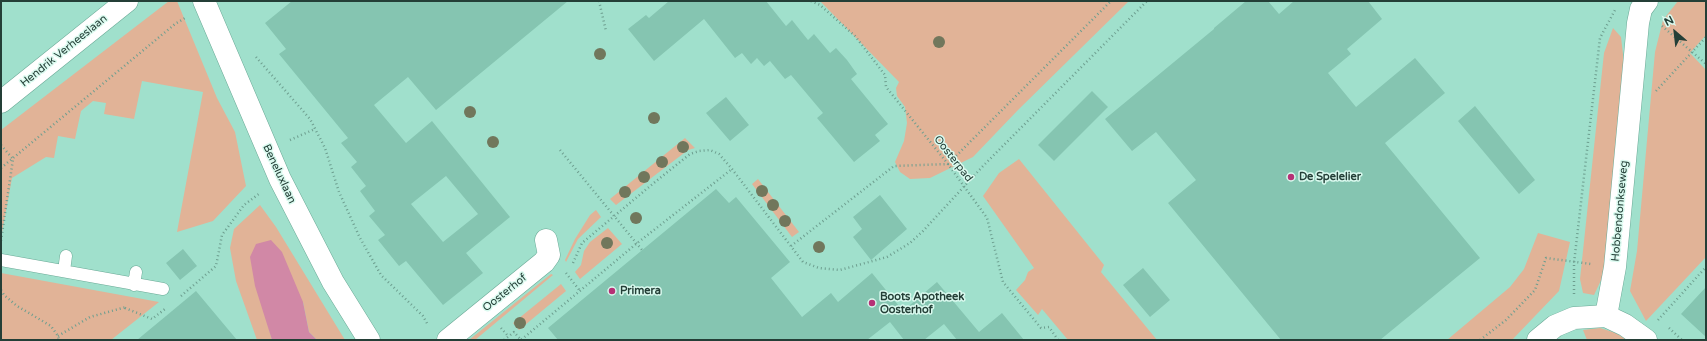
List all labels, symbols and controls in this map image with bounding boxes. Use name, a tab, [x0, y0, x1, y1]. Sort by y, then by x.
street label: Hendrik Verheeslaan	[18, 12, 110, 90]
north arrow	[1655, 12, 1695, 52]
text: N	[1662, 13, 1676, 29]
street label: Oosterpad	[931, 133, 975, 185]
street label: Beneluxlaan	[260, 142, 298, 206]
street label: Hobbendonkseweg	[1609, 160, 1631, 262]
place label: De Spelelier	[1299, 170, 1361, 184]
marker: De Spelelier	[1286, 172, 1296, 182]
street label: Oosterhof	[480, 271, 530, 315]
place label: Primera	[620, 284, 661, 298]
marker: Primera	[607, 286, 617, 296]
place label: Boots Apotheek Oosterhof	[880, 290, 964, 316]
marker: Boots Apotheek Oosterhof	[867, 298, 877, 308]

